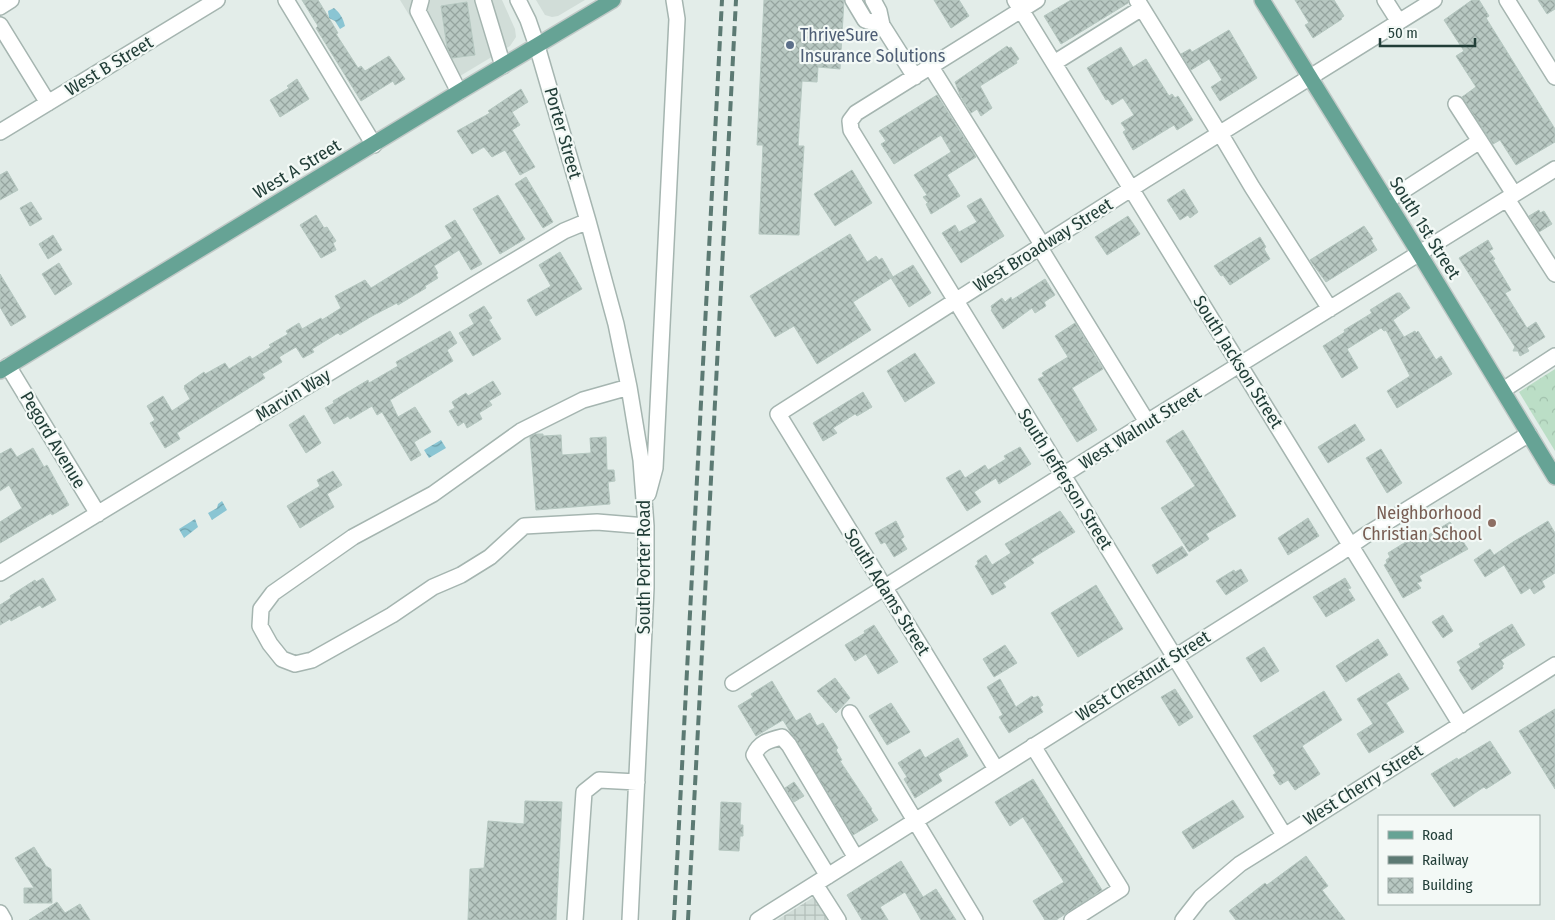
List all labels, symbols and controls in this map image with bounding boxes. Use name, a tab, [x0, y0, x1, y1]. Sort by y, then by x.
scale bar	[1380, 15, 1475, 47]
place label: ThriveSure Insurance Solutions	[800, 24, 946, 67]
text: 50 m	[1388, 24, 1418, 42]
street label: West B Street	[61, 31, 157, 101]
marker: ThriveSure Insurance Solutions	[784, 39, 796, 51]
street label: Porter Street	[539, 85, 587, 181]
street label: West A Street	[249, 134, 345, 204]
street label: South 1st Street	[1385, 173, 1465, 283]
street label: West Broadway Street	[969, 193, 1117, 297]
street label: South Jackson Street	[1188, 292, 1288, 432]
street label: Marvin Way	[251, 364, 335, 426]
street label: West Walnut Street	[1075, 382, 1205, 474]
street label: Pegord Avenue	[15, 388, 91, 493]
street label: South Jefferson Street	[1013, 404, 1117, 554]
street label: South Porter Road	[633, 500, 655, 634]
place label: Neighborhood Christian School	[1362, 502, 1482, 545]
marker: Neighborhood Christian School	[1486, 517, 1498, 529]
street label: South Adams Street	[839, 525, 935, 660]
street label: West Chestnut Street	[1072, 626, 1214, 726]
street label: West Cherry Street	[1299, 739, 1427, 830]
legend	[1378, 815, 1540, 905]
text: Road	[1422, 826, 1453, 844]
text: Railway	[1422, 851, 1469, 869]
text: Building	[1422, 876, 1473, 894]

